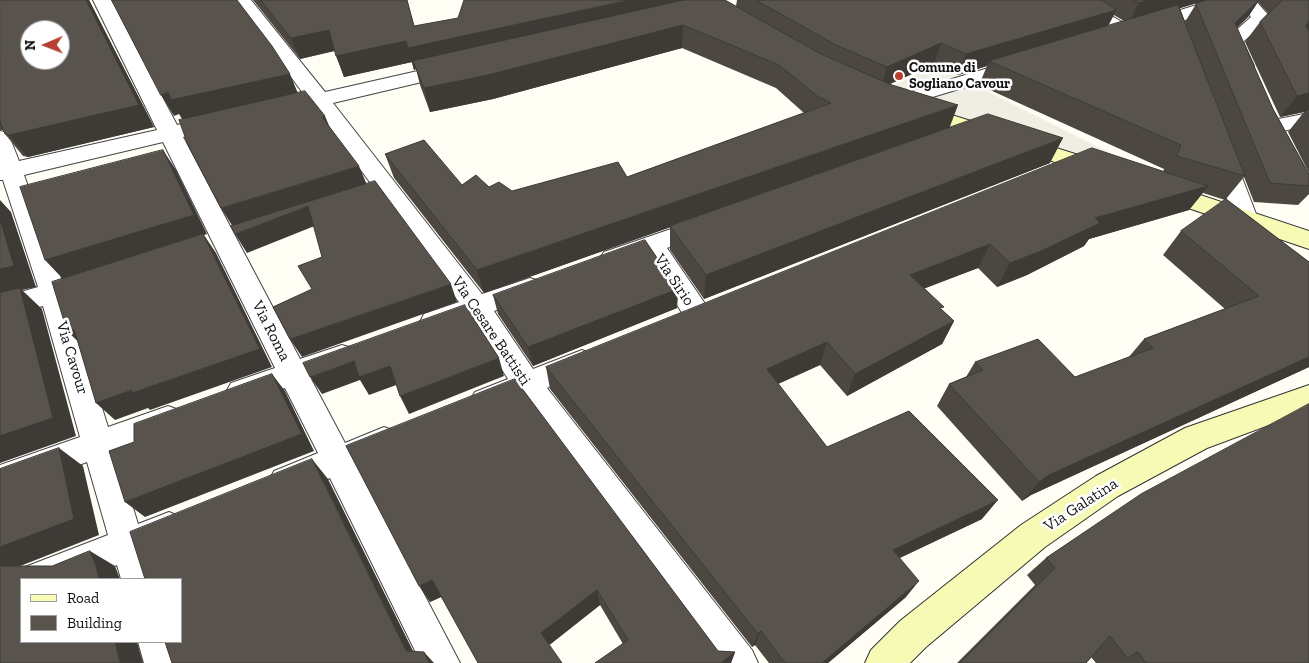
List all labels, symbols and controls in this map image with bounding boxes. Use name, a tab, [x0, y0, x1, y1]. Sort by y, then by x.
north arrow	[20, 20, 70, 70]
text: N	[22, 40, 39, 51]
place label: Comune di Sogliano Cavour	[909, 60, 1010, 92]
marker: Comune di Sogliano Cavour	[893, 70, 905, 82]
street label: Via Sirio	[650, 250, 698, 310]
street label: Via Cesare Battisti	[447, 273, 535, 389]
street label: Via Roma	[248, 298, 294, 364]
street label: Via Cavour	[52, 319, 92, 397]
street label: Via Galatina	[1041, 474, 1121, 536]
legend	[20, 578, 182, 643]
text: Road	[67, 589, 99, 607]
text: Building	[67, 614, 122, 632]

